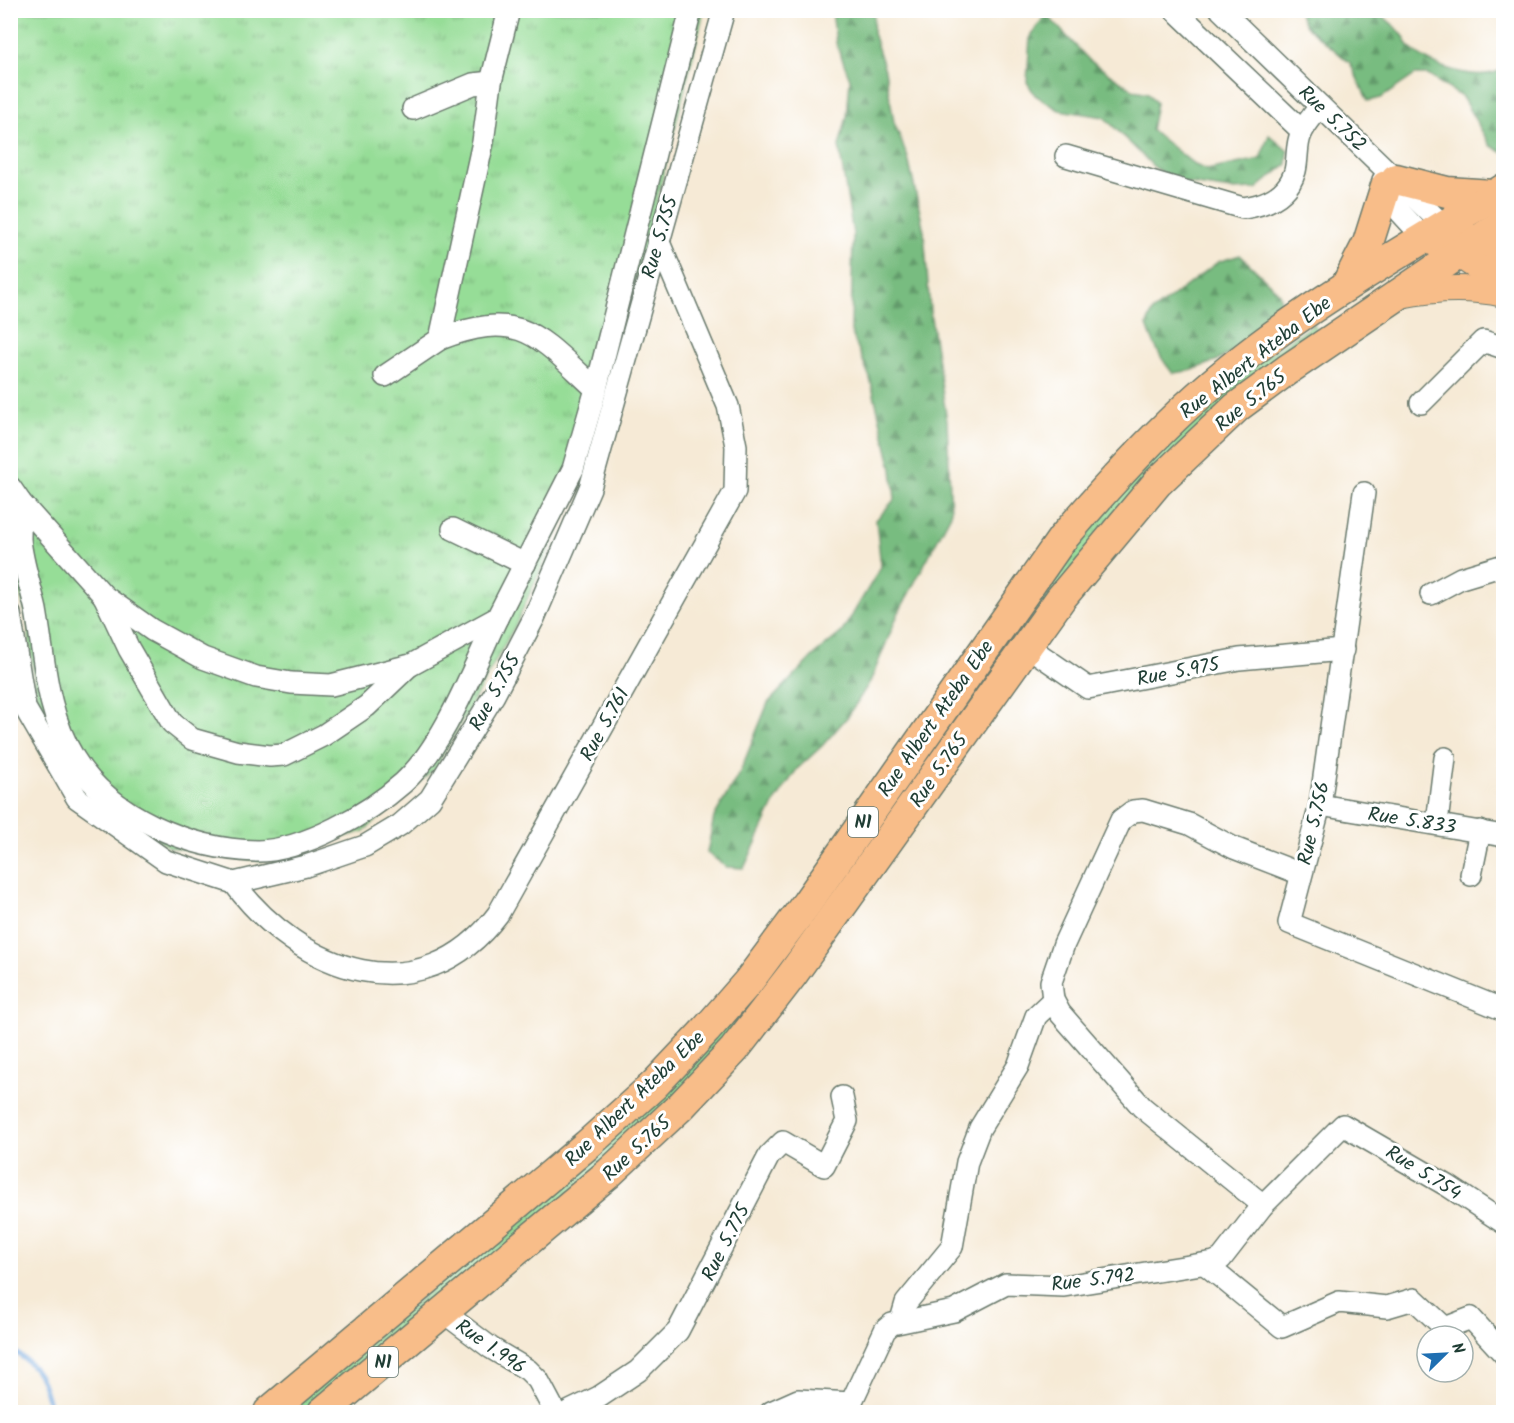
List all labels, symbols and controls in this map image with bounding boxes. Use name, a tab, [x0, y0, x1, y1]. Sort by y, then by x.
street label: Rue 5.752	[1290, 78, 1373, 161]
street label: Rue 5.755	[634, 191, 688, 283]
street label: Rue Albert Ateba Ebe	[1173, 289, 1339, 428]
street label: Rue 5.765	[1208, 362, 1295, 441]
street label: Rue Albert Ateba Ebe	[870, 634, 1003, 804]
street label: Rue 5.755	[461, 647, 531, 738]
street label: Rue 5.975	[1134, 649, 1224, 697]
street label: Rue 5.761	[572, 682, 639, 768]
street label: Rue 5.765	[902, 726, 978, 815]
street label: Rue 5.756	[1290, 778, 1340, 868]
street label: Rue 5.833	[1365, 799, 1458, 845]
road number: N1	[848, 807, 878, 837]
street label: Rue Albert Ateba Ebe	[558, 1024, 713, 1175]
street label: Rue 5.765	[595, 1108, 680, 1190]
street label: Rue 5.754	[1379, 1138, 1467, 1210]
street label: Rue 5.775	[694, 1198, 760, 1287]
street label: Rue 5.792	[1049, 1260, 1137, 1302]
street label: Rue 1.996	[448, 1312, 532, 1384]
north arrow	[1415, 1324, 1475, 1384]
text: N	[1444, 1339, 1471, 1358]
road number: N1	[368, 1347, 398, 1377]

